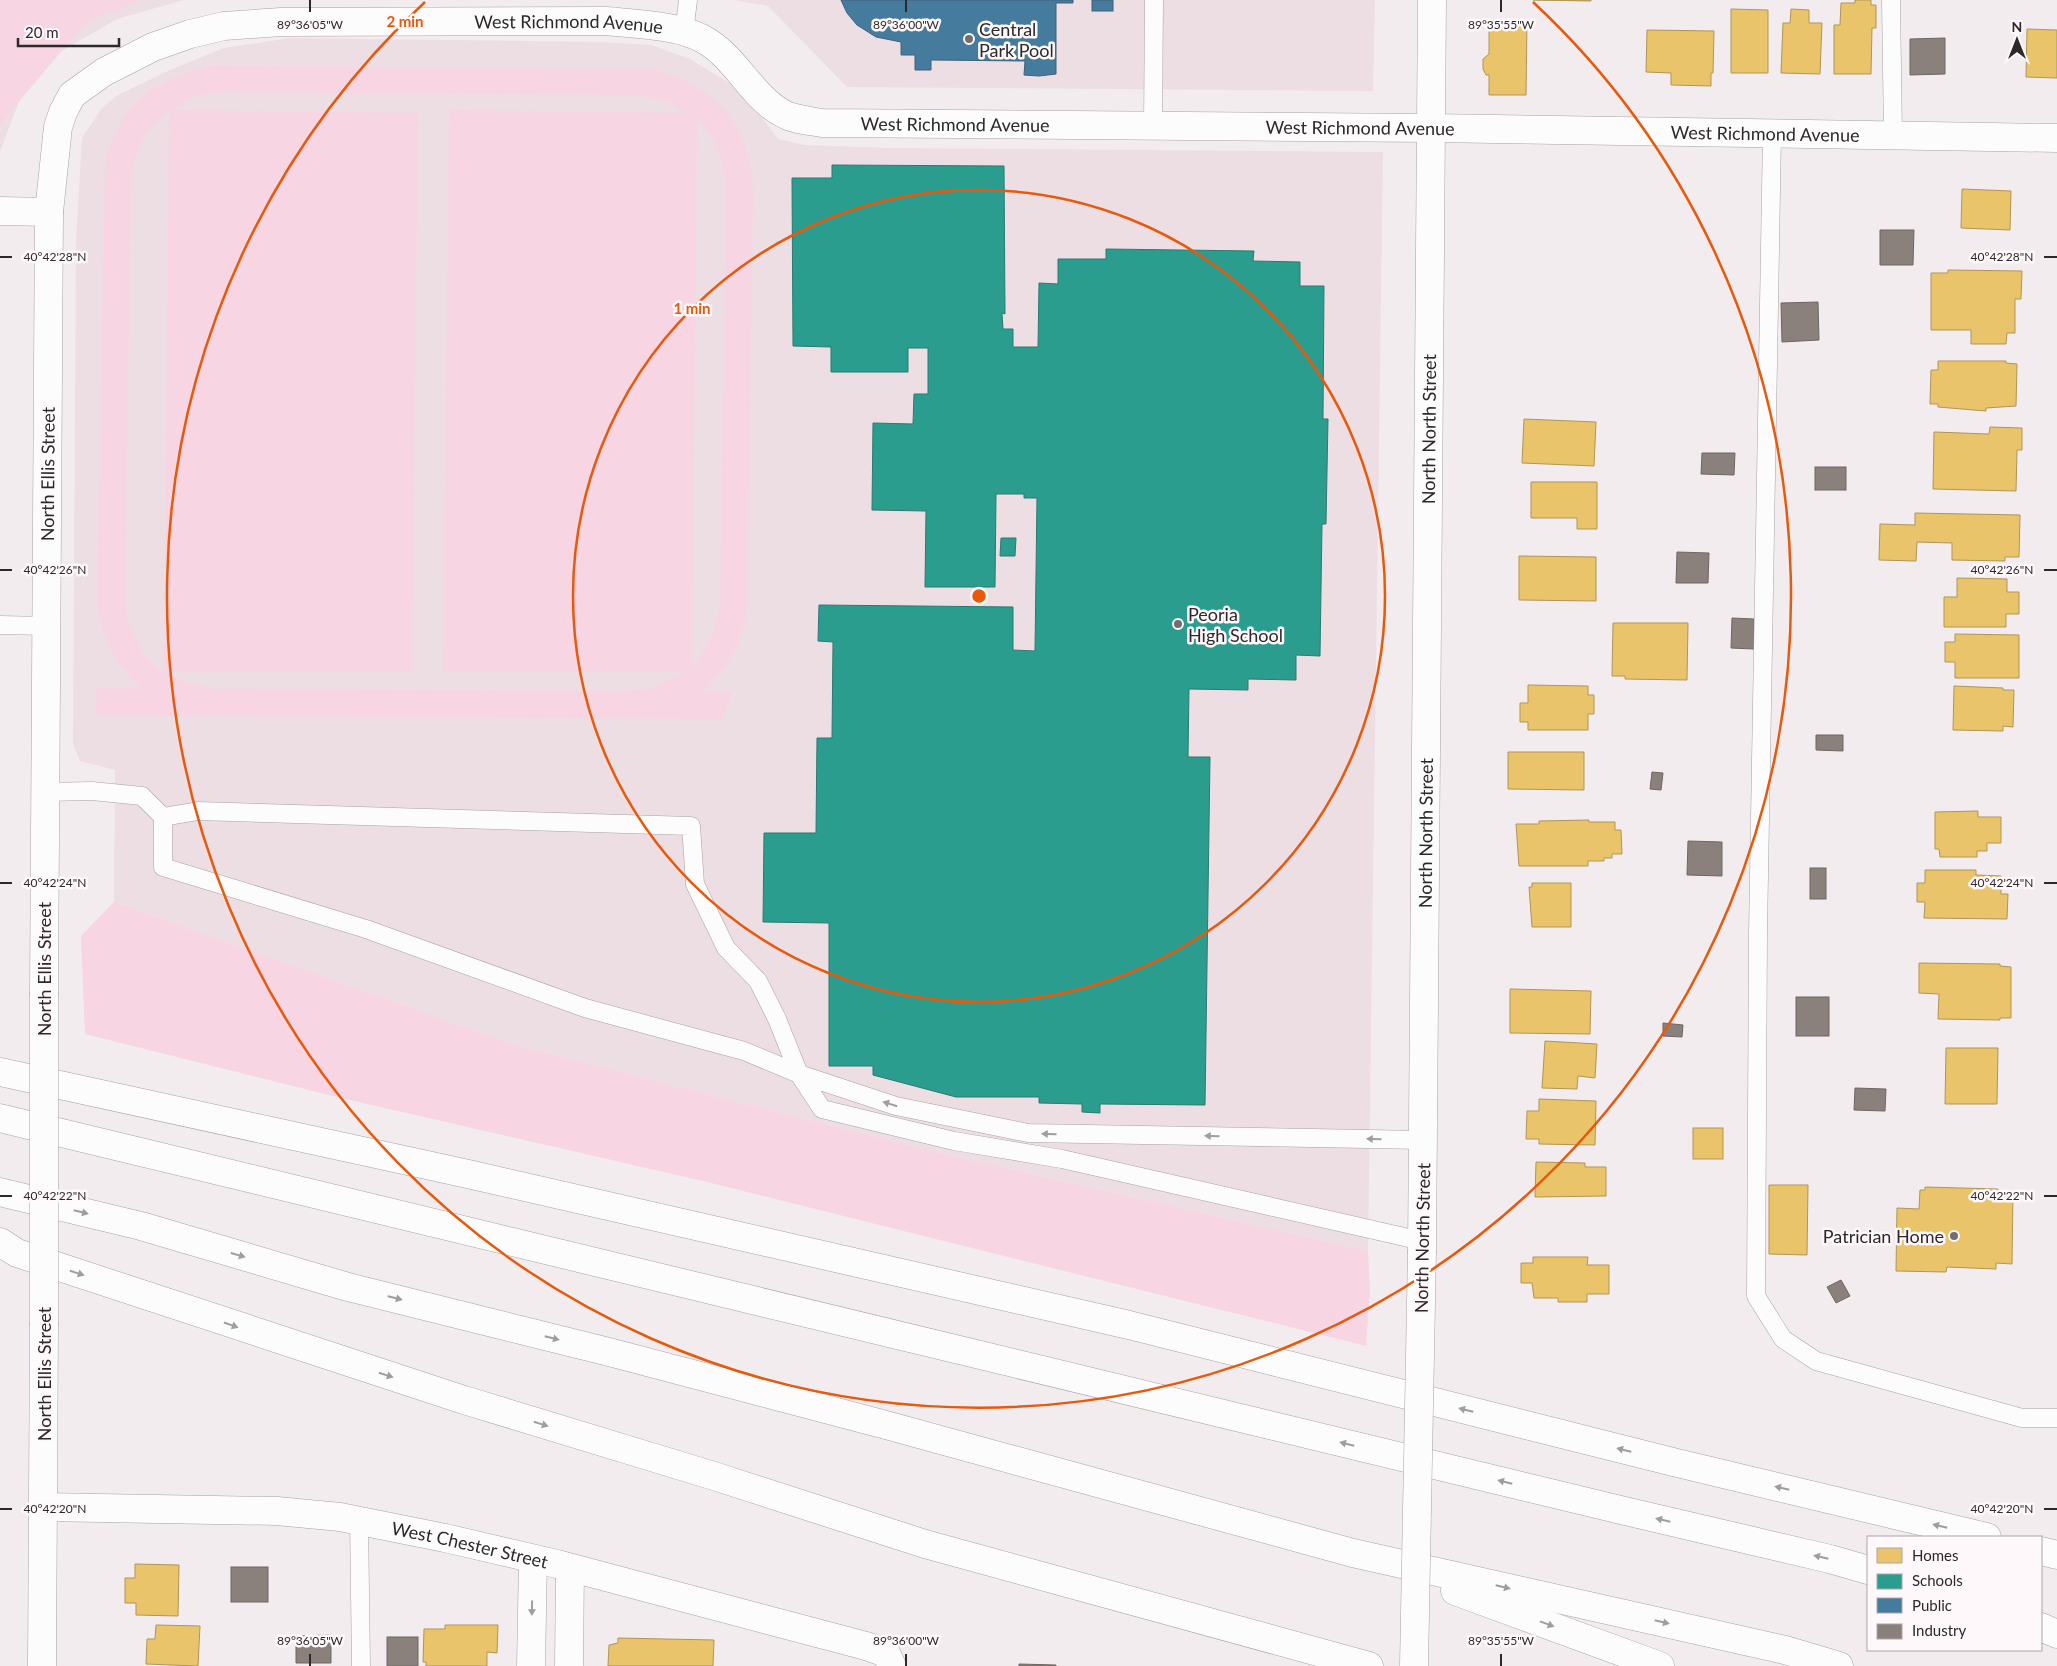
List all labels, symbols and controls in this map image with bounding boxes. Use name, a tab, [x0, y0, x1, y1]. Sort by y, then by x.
street label: West Richmond Avenue	[474, 10, 665, 38]
text: 2 min	[386, 12, 424, 30]
scale bar	[18, 15, 119, 47]
north arrow	[1992, 15, 2042, 65]
text: 89°36'05"W	[277, 17, 344, 32]
text: 89°36'00"W	[873, 17, 940, 32]
text: 89°35'55"W	[1468, 17, 1535, 32]
place label: Central Park Pool	[979, 18, 1054, 61]
text: N	[2012, 18, 2022, 35]
text: 20 m	[25, 23, 59, 41]
marker: Central Park Pool	[963, 33, 975, 45]
street label: West Richmond Avenue	[861, 112, 1050, 136]
street label: West Richmond Avenue	[1266, 116, 1455, 139]
street label: West Richmond Avenue	[1670, 121, 1860, 146]
text: 40°42'28"N	[24, 249, 86, 264]
text: 40°42'28"N	[1971, 249, 2033, 264]
text: 1 min	[673, 299, 711, 317]
street label: North North Street	[1417, 353, 1440, 504]
street label: North Ellis Street	[36, 406, 59, 541]
text: 40°42'26"N	[24, 562, 86, 577]
text: 40°42'26"N	[1971, 562, 2033, 577]
centre of rings	[970, 587, 988, 605]
place label: Peoria High School	[1188, 603, 1283, 646]
marker: Peoria High School	[1172, 618, 1184, 630]
street label: North North Street	[1414, 757, 1437, 908]
text: 40°42'24"N	[24, 875, 86, 890]
text: 40°42'24"N	[1971, 875, 2033, 890]
street label: North Ellis Street	[33, 901, 55, 1036]
one-way arrow	[882, 1099, 897, 1107]
one-way arrow	[1041, 1129, 1057, 1137]
one-way arrow	[1203, 1132, 1219, 1140]
one-way arrow	[1366, 1135, 1382, 1143]
street label: North North Street	[1410, 1162, 1434, 1313]
text: 40°42'22"N	[24, 1188, 86, 1203]
text: 40°42'22"N	[1971, 1188, 2033, 1203]
one-way arrow	[74, 1208, 89, 1216]
place label: Patrician Home	[1823, 1225, 1944, 1247]
marker: Patrician Home	[1948, 1230, 1960, 1242]
one-way arrow	[231, 1251, 246, 1259]
one-way arrow	[70, 1269, 85, 1277]
one-way arrow	[387, 1294, 402, 1302]
street label: North Ellis Street	[33, 1306, 55, 1441]
one-way arrow	[224, 1322, 239, 1329]
one-way arrow	[545, 1334, 560, 1342]
one-way arrow	[379, 1371, 394, 1379]
one-way arrow	[1459, 1406, 1474, 1414]
one-way arrow	[534, 1420, 549, 1428]
one-way arrow	[1340, 1440, 1355, 1448]
one-way arrow	[1617, 1446, 1632, 1454]
one-way arrow	[1498, 1478, 1513, 1486]
one-way arrow	[1774, 1484, 1789, 1492]
text: 40°42'20"N	[24, 1501, 86, 1516]
text: 40°42'20"N	[1971, 1501, 2033, 1516]
one-way arrow	[1656, 1516, 1671, 1524]
street label: West Chester Street	[390, 1517, 551, 1573]
one-way arrow	[1933, 1522, 1948, 1530]
legend	[1867, 1536, 2042, 1651]
text: Homes	[1912, 1546, 1958, 1564]
one-way arrow	[1814, 1553, 1829, 1561]
text: Schools	[1912, 1571, 1963, 1589]
one-way arrow	[1496, 1583, 1511, 1591]
text: Public	[1912, 1596, 1952, 1614]
one-way arrow	[528, 1600, 536, 1616]
one-way arrow	[1654, 1618, 1669, 1626]
one-way arrow	[1539, 1621, 1554, 1628]
text: Industry	[1912, 1621, 1967, 1639]
text: 89°36'05"W	[277, 1633, 344, 1648]
text: 89°36'00"W	[873, 1633, 940, 1648]
text: 89°35'55"W	[1468, 1633, 1535, 1648]

